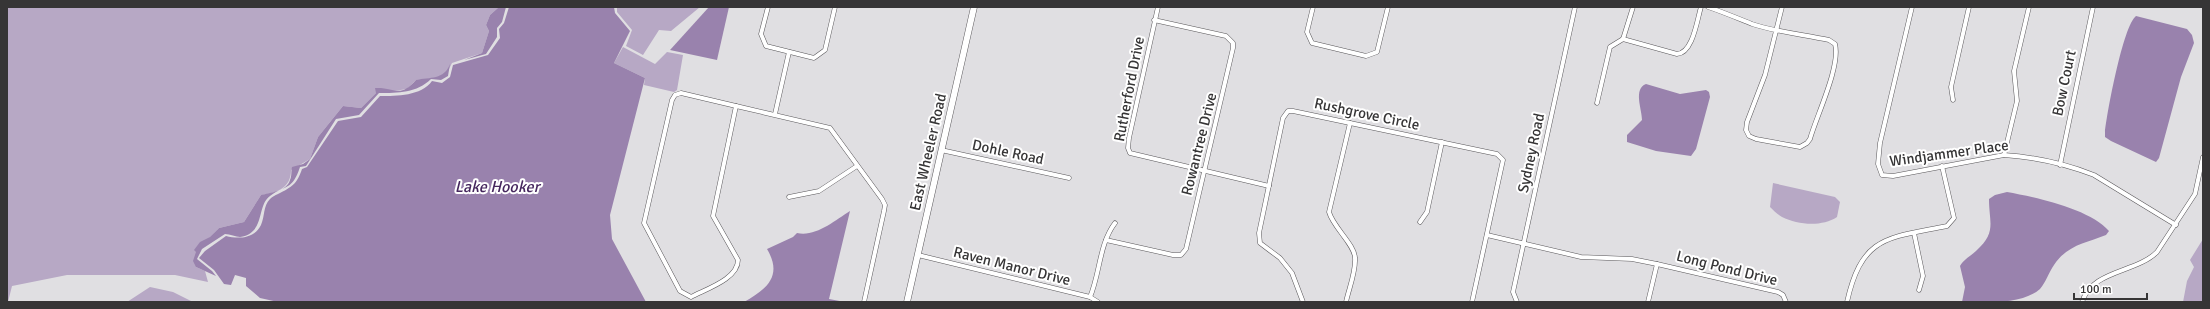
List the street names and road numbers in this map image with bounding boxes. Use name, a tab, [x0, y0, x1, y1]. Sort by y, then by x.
street label: Rutherford Drive	[1110, 35, 1148, 143]
street label: Bow Court	[2048, 48, 2080, 118]
street label: Rowantree Drive	[1178, 91, 1220, 197]
street label: East Wheeler Road	[906, 92, 950, 212]
street label: Rushgrove Circle	[1313, 94, 1421, 134]
street label: Sydney Road	[1514, 112, 1548, 194]
street label: Dohle Road	[970, 136, 1046, 168]
street label: Windjammer Place	[1888, 136, 2010, 170]
street label: Raven Manor Drive	[952, 243, 1072, 289]
street label: Long Pond Drive	[1675, 247, 1779, 289]

